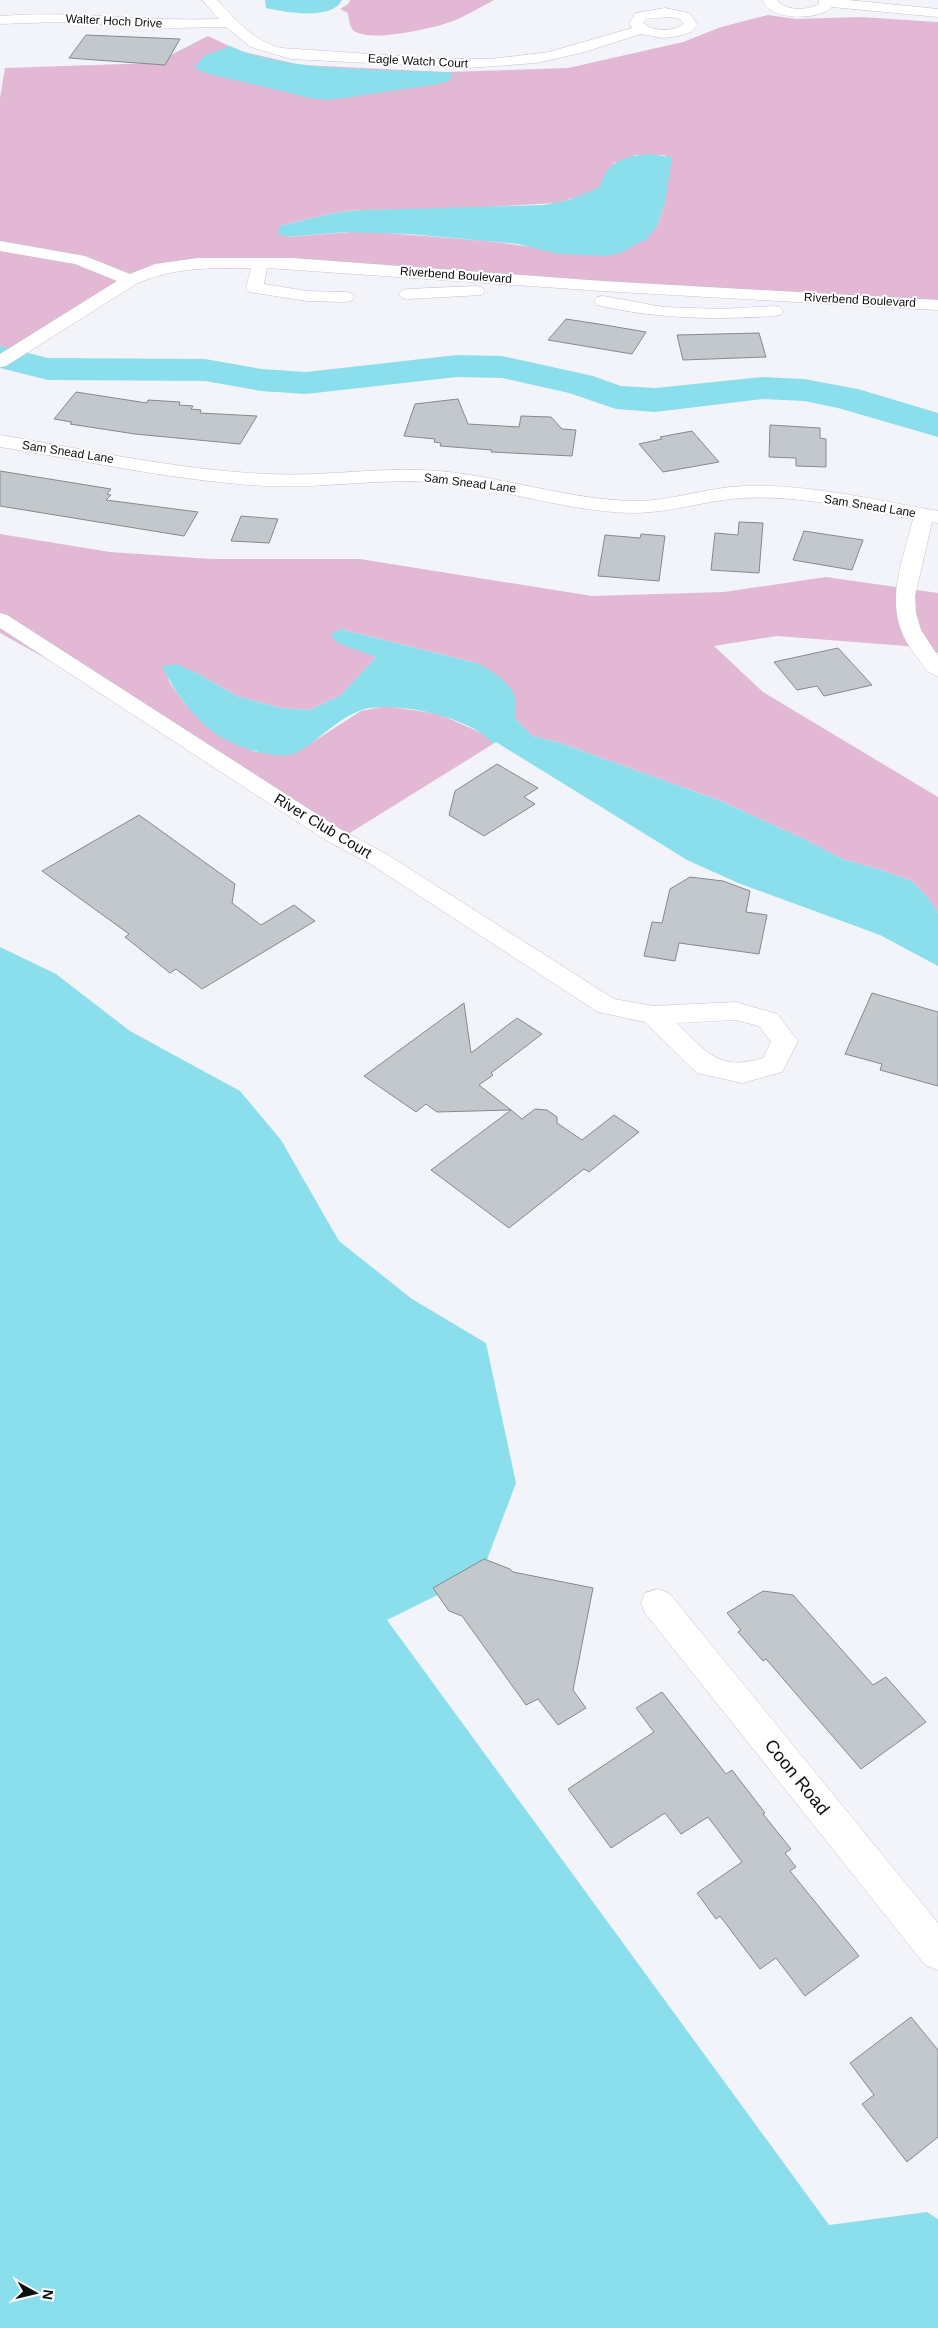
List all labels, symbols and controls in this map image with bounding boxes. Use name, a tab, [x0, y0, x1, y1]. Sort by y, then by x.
street label: Walter Hoch Drive	[65, 11, 163, 31]
street label: Eagle Watch Court	[368, 51, 469, 71]
street label: Riverbend Boulevard	[400, 264, 512, 286]
street label: Riverbend Boulevard	[804, 290, 916, 310]
street label: Sam Snead Lane	[21, 438, 115, 466]
street label: Sam Snead Lane	[423, 470, 517, 496]
street label: Sam Snead Lane	[823, 492, 917, 520]
street label: River Club Court	[271, 790, 376, 862]
street label: Coon Road	[761, 1735, 833, 1819]
north arrow	[10, 2268, 60, 2318]
text: N	[39, 2289, 57, 2301]

